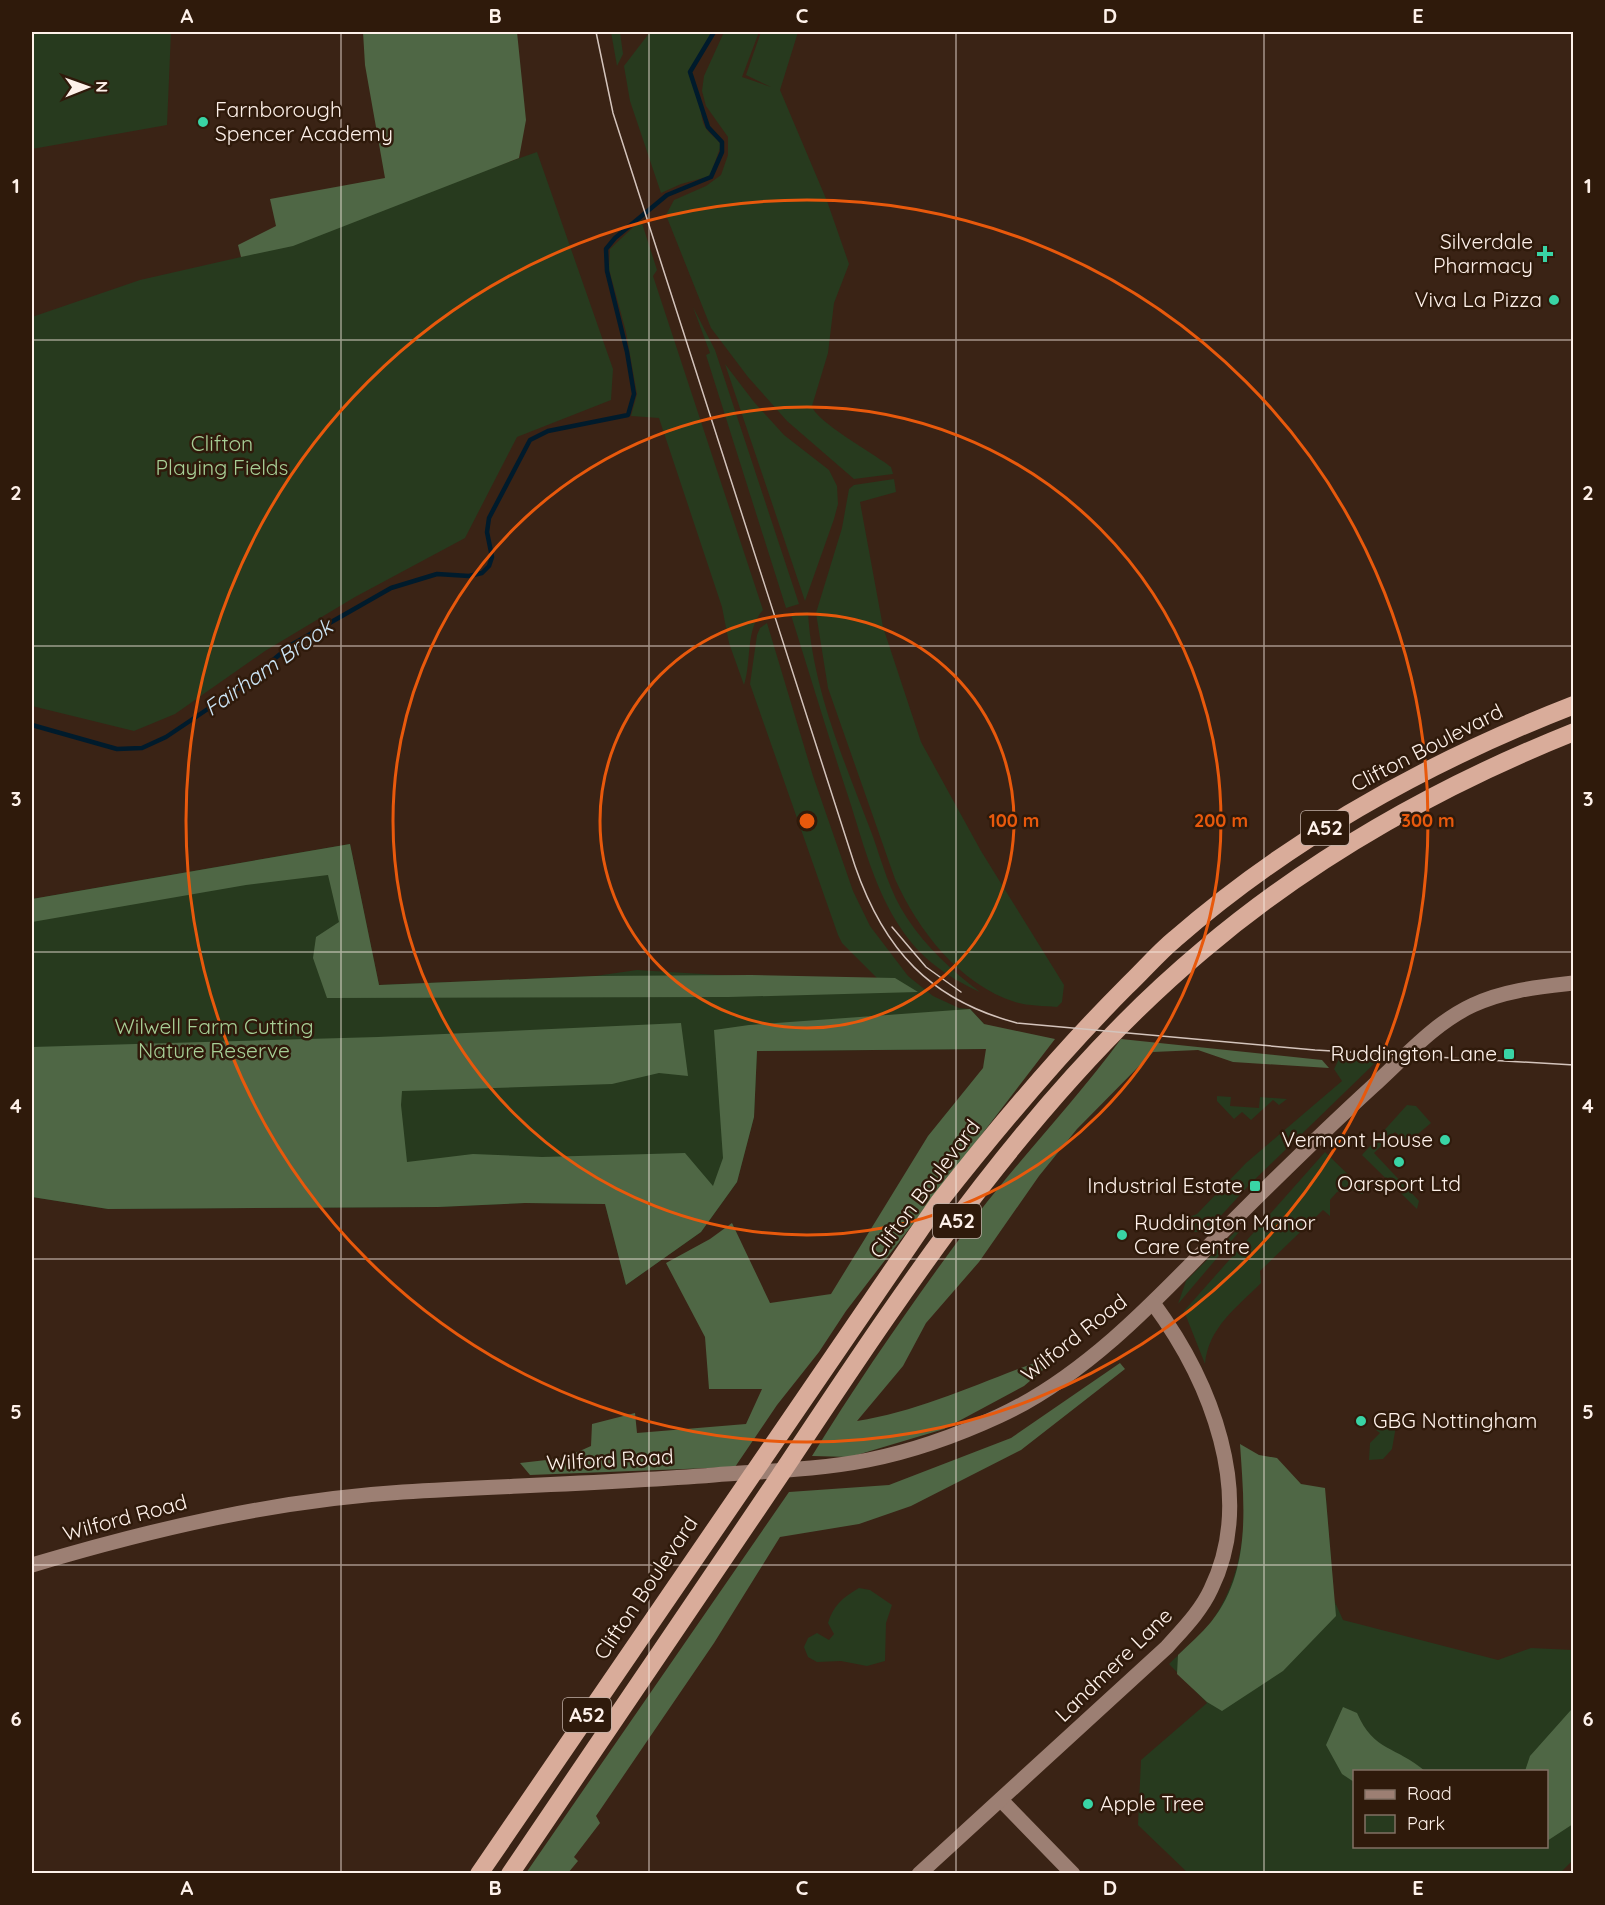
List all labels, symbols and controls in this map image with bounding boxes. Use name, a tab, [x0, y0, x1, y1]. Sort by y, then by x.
text: A	[181, 3, 194, 28]
text: B	[488, 3, 502, 28]
text: C	[796, 3, 809, 28]
text: D	[1103, 3, 1117, 28]
text: E	[1412, 3, 1424, 28]
north arrow	[57, 57, 117, 117]
text: N	[92, 81, 112, 93]
place label: Farnborough Spencer Academy	[215, 96, 393, 146]
marker: Farnborough Spencer Academy	[196, 115, 210, 129]
text: 1	[12, 173, 20, 198]
text: 1	[1584, 173, 1592, 198]
place label: Silverdale Pharmacy	[1433, 228, 1533, 278]
marker: Silverdale Pharmacy	[1538, 247, 1552, 261]
place label: Viva La Pizza	[1415, 286, 1542, 312]
marker: Viva La Pizza	[1547, 293, 1561, 307]
park label: Clifton Playing Fields	[156, 430, 288, 480]
text: 2	[10, 480, 22, 505]
text: 2	[1582, 480, 1594, 505]
water label: Fairham Brook	[198, 611, 340, 722]
street label: Clifton Boulevard	[1346, 698, 1507, 797]
text: 3	[11, 786, 21, 811]
text: 3	[1583, 786, 1593, 811]
text: 100 m	[989, 809, 1039, 832]
text: 200 m	[1194, 809, 1248, 832]
text: 300 m	[1401, 809, 1455, 832]
centre of rings	[797, 811, 817, 831]
road number: A52	[1301, 811, 1349, 845]
park label: Wilwell Farm Cutting Nature Reserve	[114, 1013, 314, 1063]
place label: Ruddington Lane	[1331, 1040, 1497, 1066]
marker: Ruddington Lane	[1502, 1047, 1516, 1061]
text: 4	[10, 1093, 22, 1118]
text: 4	[1582, 1093, 1594, 1118]
street label: Clifton Boulevard	[864, 1114, 985, 1263]
place label: Vermont House	[1281, 1126, 1433, 1152]
marker: Vermont House	[1438, 1133, 1452, 1147]
marker: Oarsport Ltd	[1392, 1155, 1406, 1169]
place label: Oarsport Ltd	[1337, 1170, 1461, 1196]
place label: Industrial Estate	[1087, 1172, 1243, 1198]
marker: Industrial Estate	[1248, 1179, 1262, 1193]
road number: A52	[933, 1204, 981, 1238]
place label: Ruddington Manor Care Centre	[1134, 1209, 1316, 1259]
marker: Ruddington Manor Care Centre	[1115, 1228, 1129, 1242]
street label: Wilford Road	[1015, 1288, 1132, 1387]
text: 5	[10, 1399, 22, 1424]
text: 5	[1582, 1399, 1594, 1424]
place label: GBG Nottingham	[1373, 1407, 1537, 1433]
marker: GBG Nottingham	[1354, 1414, 1368, 1428]
street label: Wilford Road	[546, 1443, 674, 1475]
street label: Wilford Road	[60, 1488, 190, 1546]
street label: Clifton Boulevard	[588, 1511, 703, 1664]
street label: Landmere Lane	[1049, 1602, 1177, 1727]
road number: A52	[563, 1698, 611, 1732]
text: 6	[10, 1706, 22, 1731]
text: 6	[1582, 1706, 1594, 1731]
legend	[1353, 1770, 1548, 1848]
text: Road	[1407, 1782, 1452, 1805]
place label: Apple Tree	[1100, 1790, 1204, 1816]
marker: Apple Tree	[1081, 1797, 1095, 1811]
text: Park	[1407, 1812, 1445, 1835]
text: A	[181, 1875, 194, 1900]
text: B	[488, 1875, 502, 1900]
text: C	[796, 1875, 809, 1900]
text: D	[1103, 1875, 1117, 1900]
text: E	[1412, 1875, 1424, 1900]

